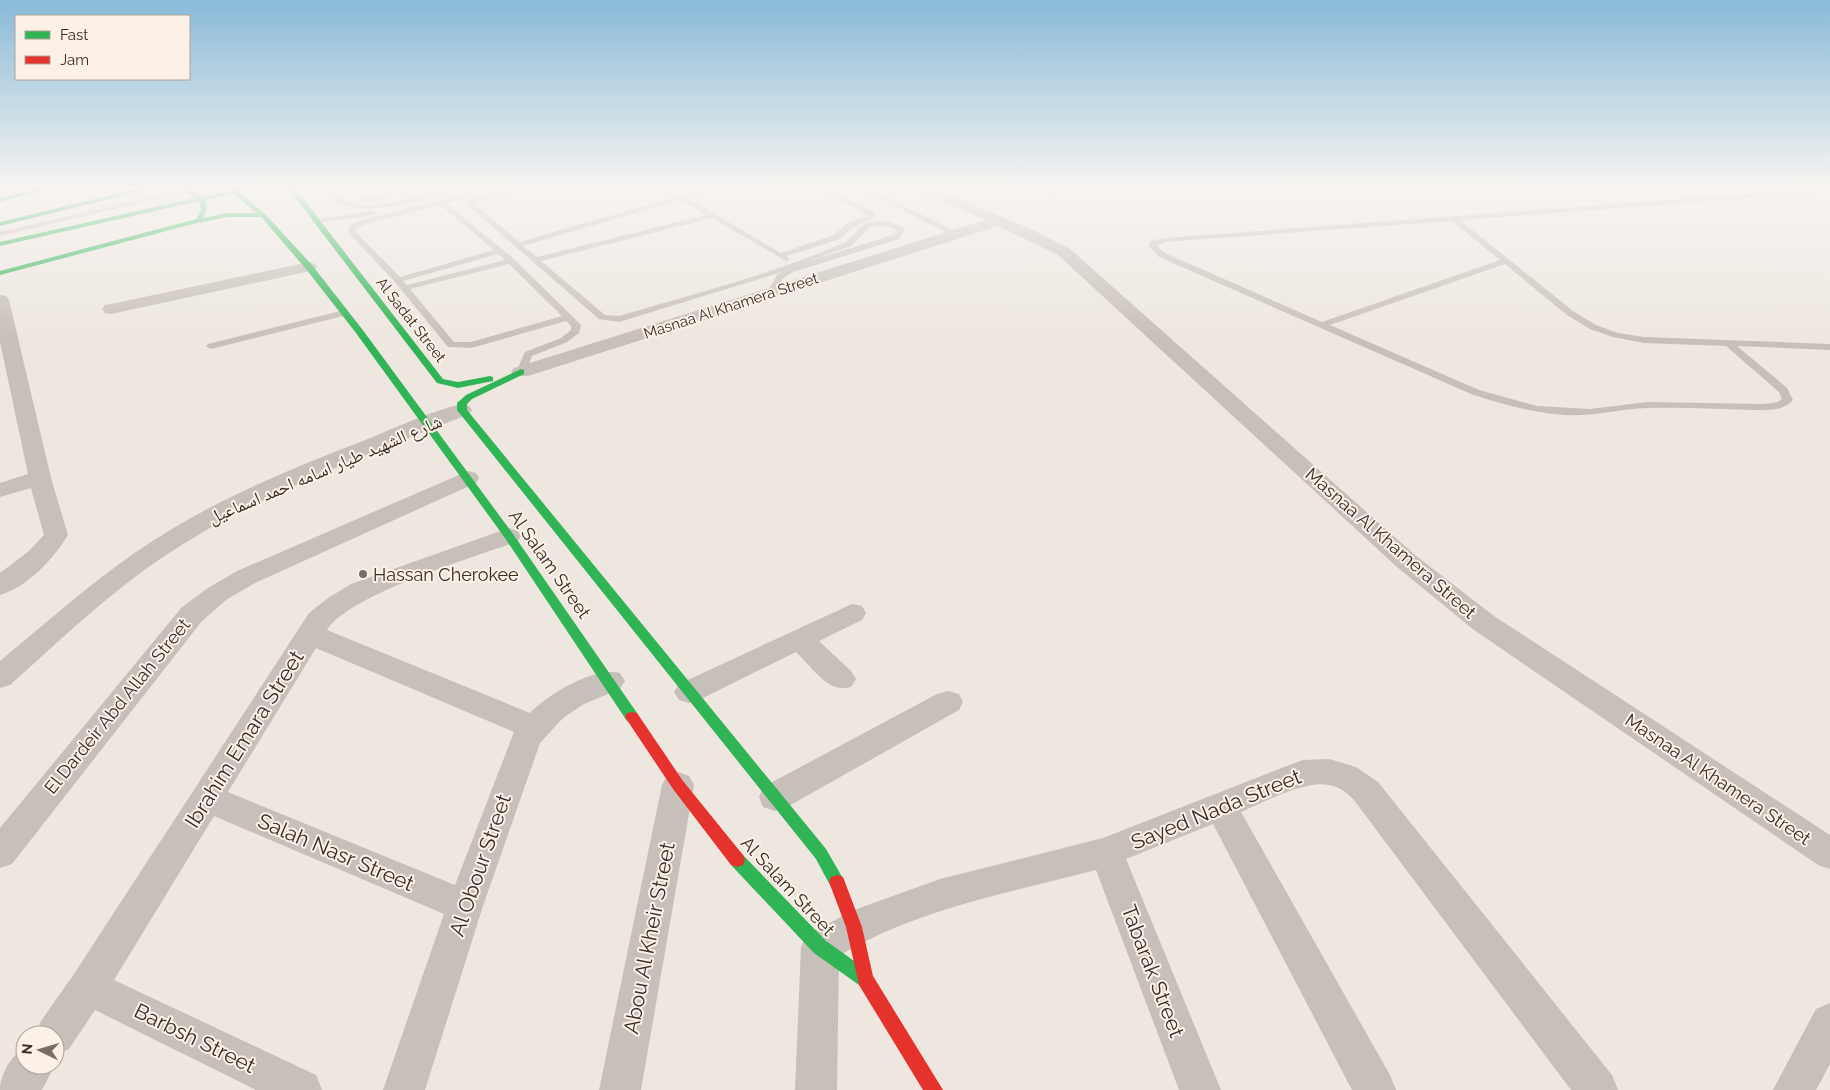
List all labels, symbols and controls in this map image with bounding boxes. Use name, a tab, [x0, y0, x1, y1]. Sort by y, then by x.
legend	[15, 15, 190, 80]
text: Fast	[60, 26, 88, 44]
text: Jam	[60, 51, 89, 69]
street label: Masnaa Al Khamera Street	[641, 269, 821, 343]
street label: Al Sadat Street	[372, 274, 450, 366]
street label: شارع الشهيد طيار اسامه احمد اسماعيل	[205, 410, 445, 529]
street label: Masnaa Al Khamera Street	[1301, 463, 1481, 623]
street label: Al Salam Street	[505, 506, 595, 622]
place label: Hassan Cherokee	[373, 564, 519, 585]
marker: Hassan Cherokee	[357, 568, 369, 580]
street label: El Dardeir Abd Allah Street	[40, 614, 194, 798]
street label: Ibrahim Emara Street	[179, 646, 309, 832]
street label: Masnaa Al Khamera Street	[1621, 709, 1815, 849]
street label: Sayed Nada Street	[1127, 763, 1305, 855]
street label: Al Obour Street	[444, 791, 516, 939]
street label: Salah Nasr Street	[254, 808, 418, 896]
street label: Al Salam Street	[737, 832, 839, 940]
street label: Abou Al Kheir Street	[618, 840, 680, 1036]
street label: Tabarak Street	[1116, 901, 1190, 1041]
street label: Barbsh Street	[130, 998, 260, 1078]
north arrow	[15, 1025, 65, 1075]
text: N	[19, 1043, 35, 1055]

